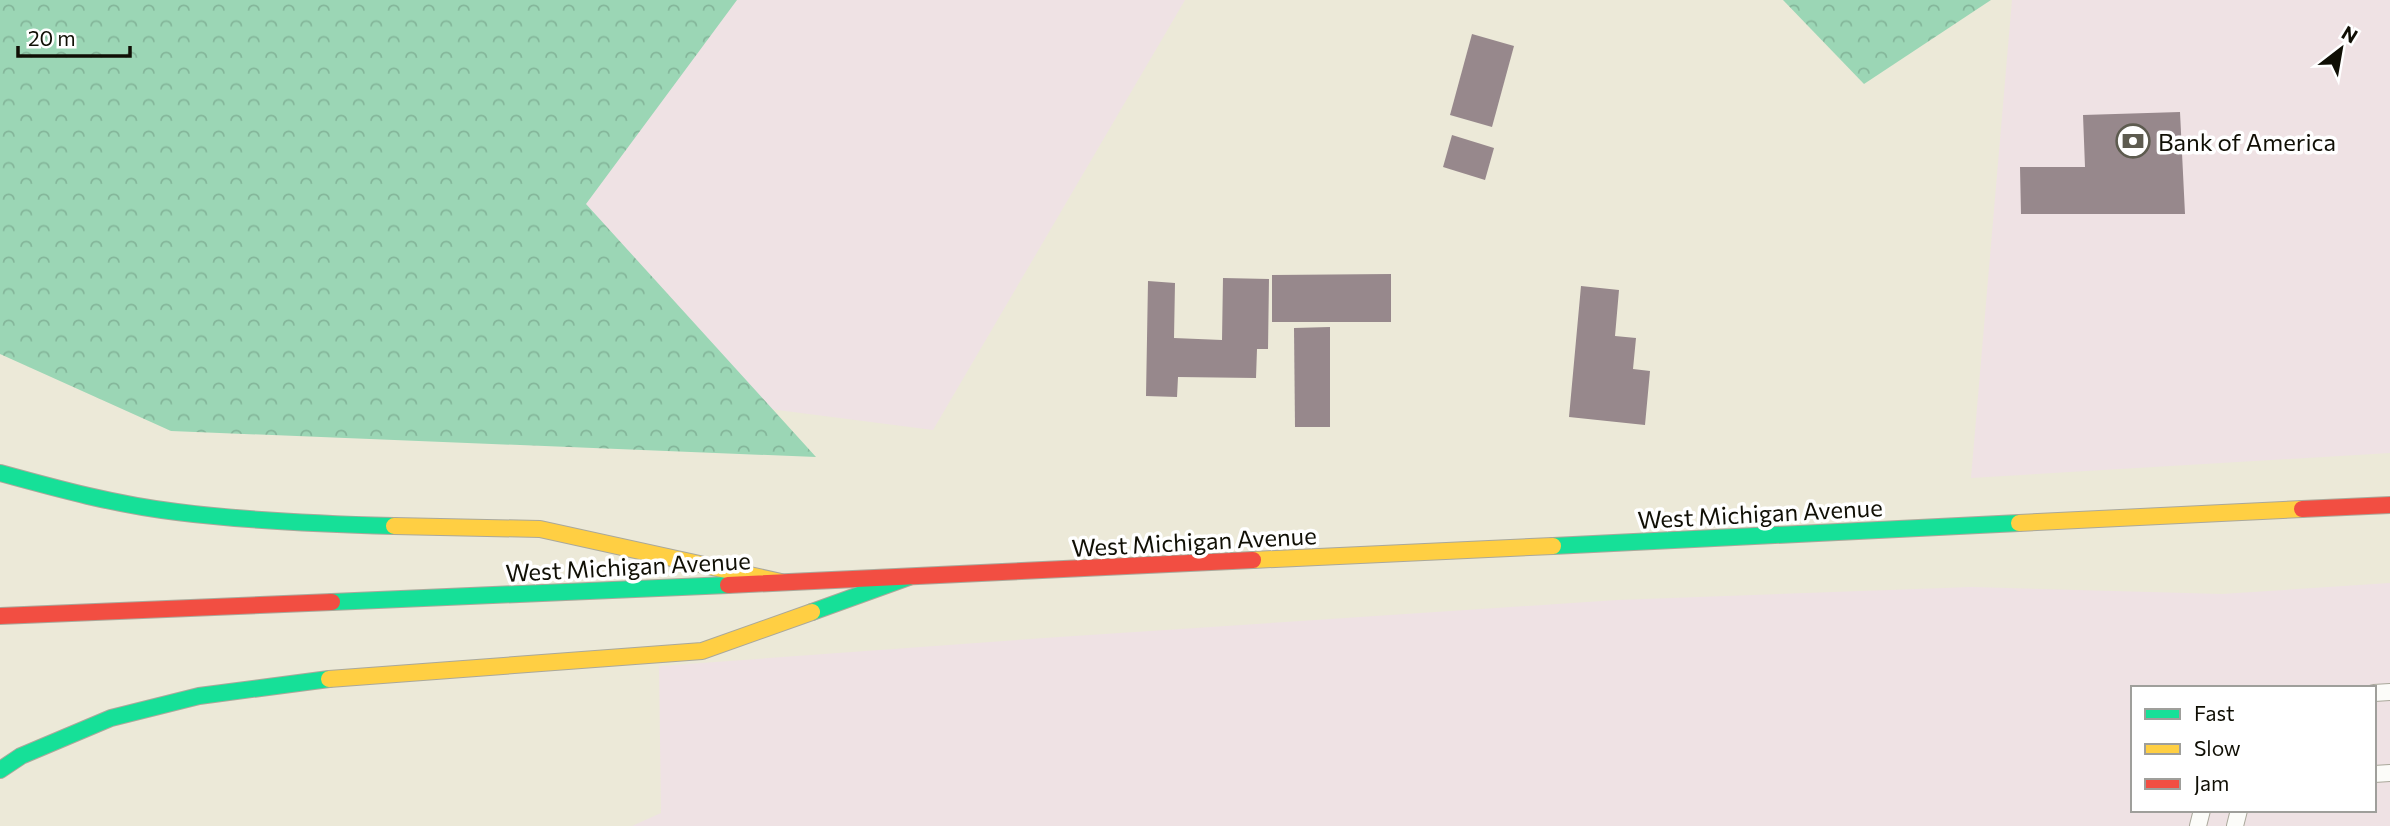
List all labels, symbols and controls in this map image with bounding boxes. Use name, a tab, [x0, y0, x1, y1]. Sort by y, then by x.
scale bar	[18, 14, 130, 58]
north arrow	[2306, 14, 2376, 84]
text: N	[2338, 20, 2362, 48]
text: 20 m	[28, 25, 76, 50]
bank icon: Bank of America	[2114, 122, 2152, 160]
place label: Bank of America	[2158, 127, 2336, 156]
street label: West Michigan Avenue	[1637, 492, 1883, 534]
street label: West Michigan Avenue	[1071, 520, 1317, 562]
street label: West Michigan Avenue	[505, 545, 751, 587]
legend	[2131, 686, 2376, 812]
text: Fast	[2194, 700, 2235, 725]
text: Slow	[2194, 735, 2241, 760]
text: Jam	[2194, 770, 2229, 795]

